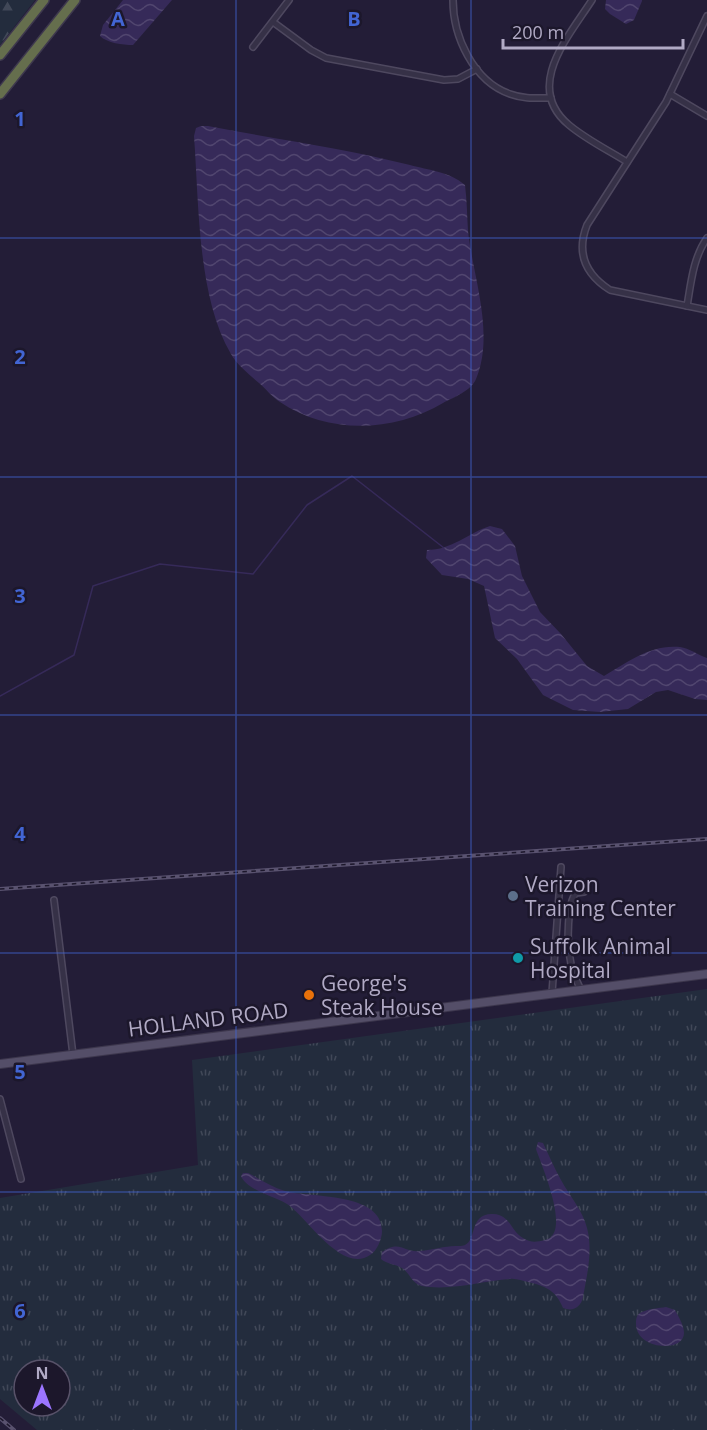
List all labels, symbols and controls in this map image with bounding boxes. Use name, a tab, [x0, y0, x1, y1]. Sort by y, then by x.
text: A	[111, 5, 125, 32]
text: B	[347, 5, 361, 32]
scale bar	[503, 12, 683, 50]
text: 200 m	[512, 20, 564, 44]
text: 1	[14, 105, 26, 132]
text: 2	[14, 343, 26, 370]
text: 3	[14, 582, 26, 609]
text: 4	[14, 820, 26, 847]
place label: Verizon Training Center	[525, 870, 676, 922]
marker: Verizon Training Center	[506, 889, 520, 903]
place label: Suffolk Animal Hospital	[530, 932, 671, 984]
marker: Suffolk Animal Hospital	[511, 951, 525, 965]
place label: George's Steak House	[321, 969, 443, 1021]
marker: George's Steak House	[302, 988, 316, 1002]
street label: HOLLAND ROAD	[126, 995, 290, 1043]
text: 5	[14, 1058, 26, 1085]
text: 6	[14, 1297, 26, 1324]
north arrow	[12, 1358, 72, 1418]
text: N	[35, 1362, 49, 1384]

